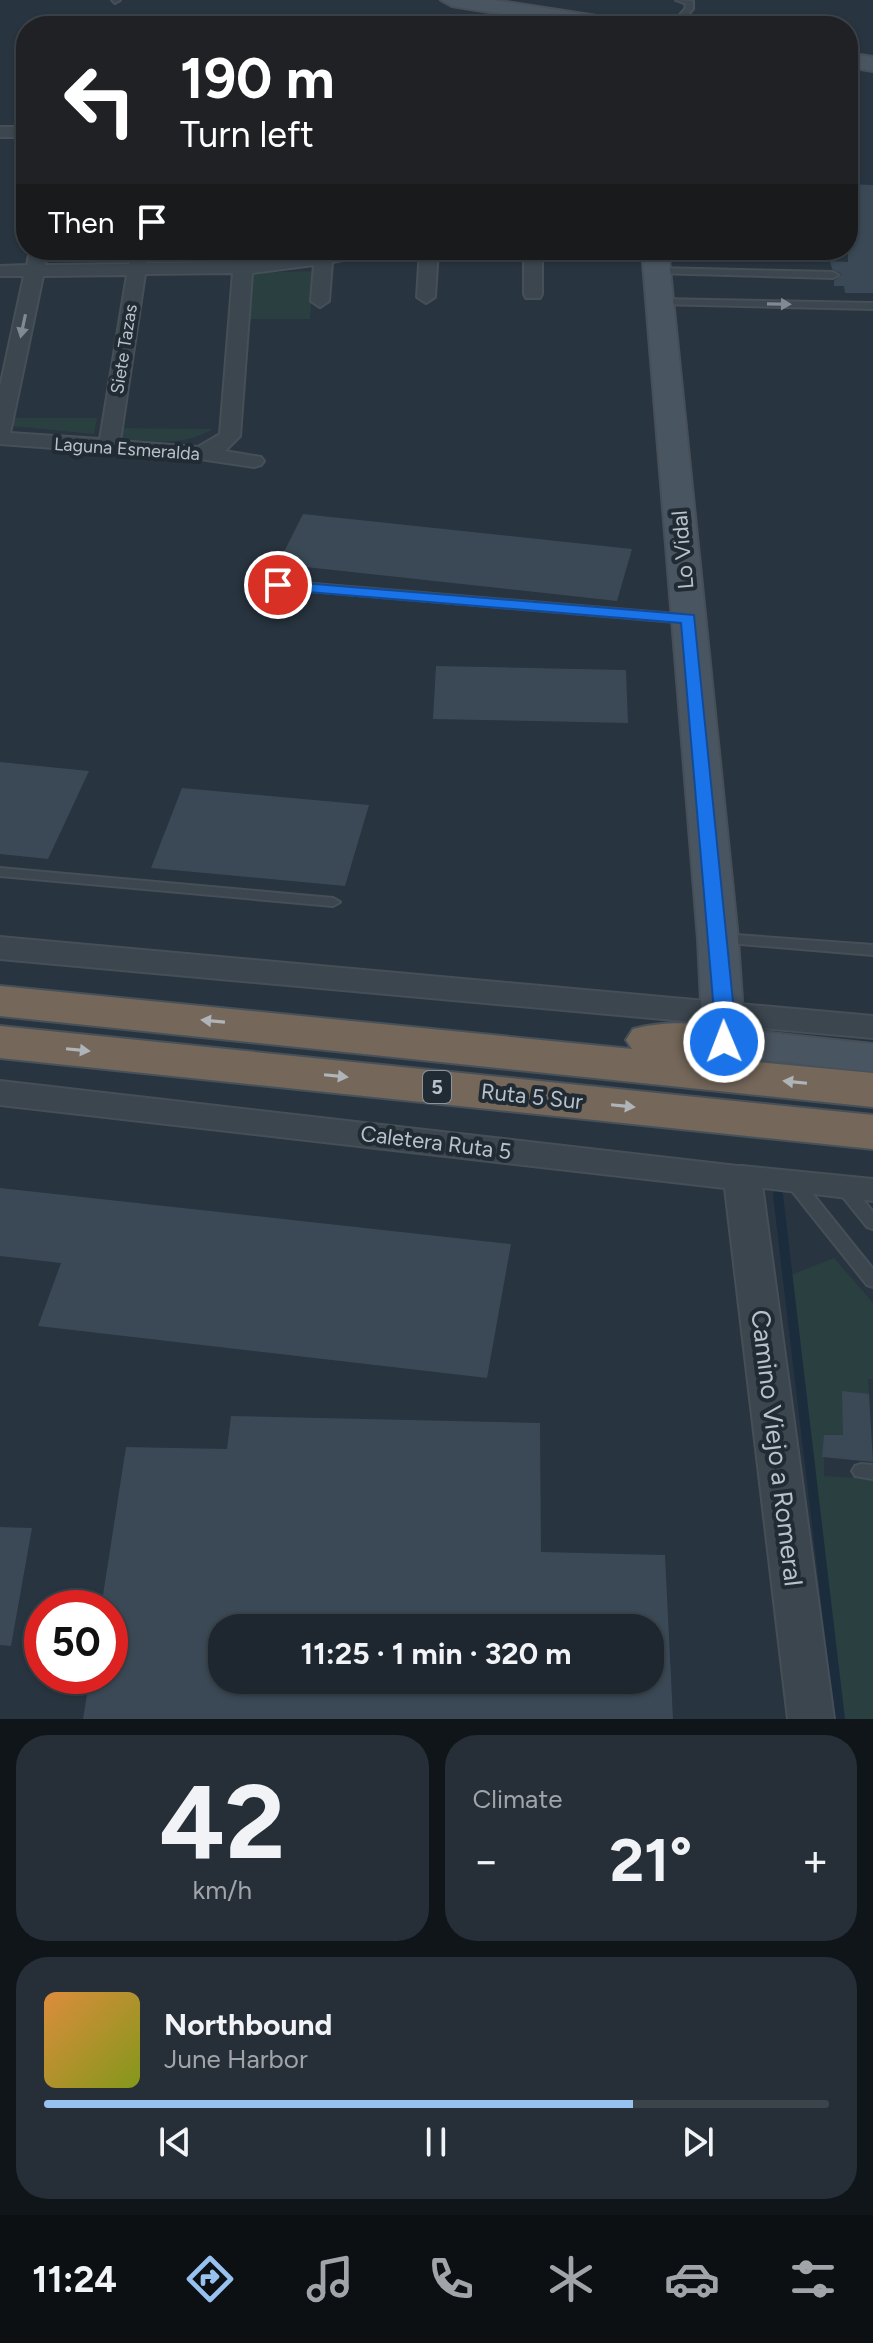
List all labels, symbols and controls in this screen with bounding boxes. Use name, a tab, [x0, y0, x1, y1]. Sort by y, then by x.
text: 190 m	[180, 45, 335, 112]
icon: left	[48, 48, 152, 152]
text: Turn left	[180, 113, 314, 156]
icon: arrive	[130, 200, 174, 244]
text: Then	[48, 204, 114, 241]
one-way arrow	[767, 298, 792, 310]
street label: Siete Tazas	[106, 303, 142, 395]
one-way arrow	[16, 314, 29, 339]
street label: Laguna Esmeralda	[53, 433, 201, 465]
street label: Lo Vidal	[666, 509, 699, 590]
pin	[244, 551, 312, 619]
icon: arrive	[256, 563, 300, 607]
position arrow	[682, 1000, 766, 1084]
one-way arrow	[200, 1015, 225, 1028]
one-way arrow	[66, 1043, 91, 1056]
one-way arrow	[324, 1070, 349, 1083]
road number: 5	[423, 1071, 451, 1103]
one-way arrow	[783, 1075, 808, 1088]
street label: Ruta 5 Sur	[480, 1078, 585, 1115]
one-way arrow	[611, 1099, 636, 1112]
street label: Caletera Ruta 5	[359, 1120, 513, 1165]
street label: Camino Viejo a Romeral	[744, 1308, 810, 1588]
speed limit sign: 50	[24, 1590, 128, 1694]
text: 11:25 · 1 min · 320 m	[301, 1635, 571, 1672]
text: 42	[159, 1759, 285, 1884]
text: Climate	[473, 1783, 562, 1815]
text: 21°	[609, 1824, 692, 1896]
text: −	[473, 1834, 500, 1887]
text: +	[802, 1834, 829, 1887]
text: km/h	[193, 1874, 252, 1906]
text: Northbound	[164, 2006, 332, 2043]
text: June Harbor	[164, 2043, 308, 2075]
icon: previous	[153, 2120, 197, 2164]
icon: pause	[414, 2120, 458, 2164]
icon: next	[676, 2120, 720, 2164]
icon: directions	[182, 2251, 238, 2307]
icon: music	[302, 2251, 358, 2307]
icon: phone	[423, 2251, 479, 2307]
icon: climate	[543, 2251, 599, 2307]
icon: car	[664, 2251, 720, 2307]
icon: filters	[785, 2251, 841, 2307]
text: 11:24	[32, 2258, 117, 2301]

